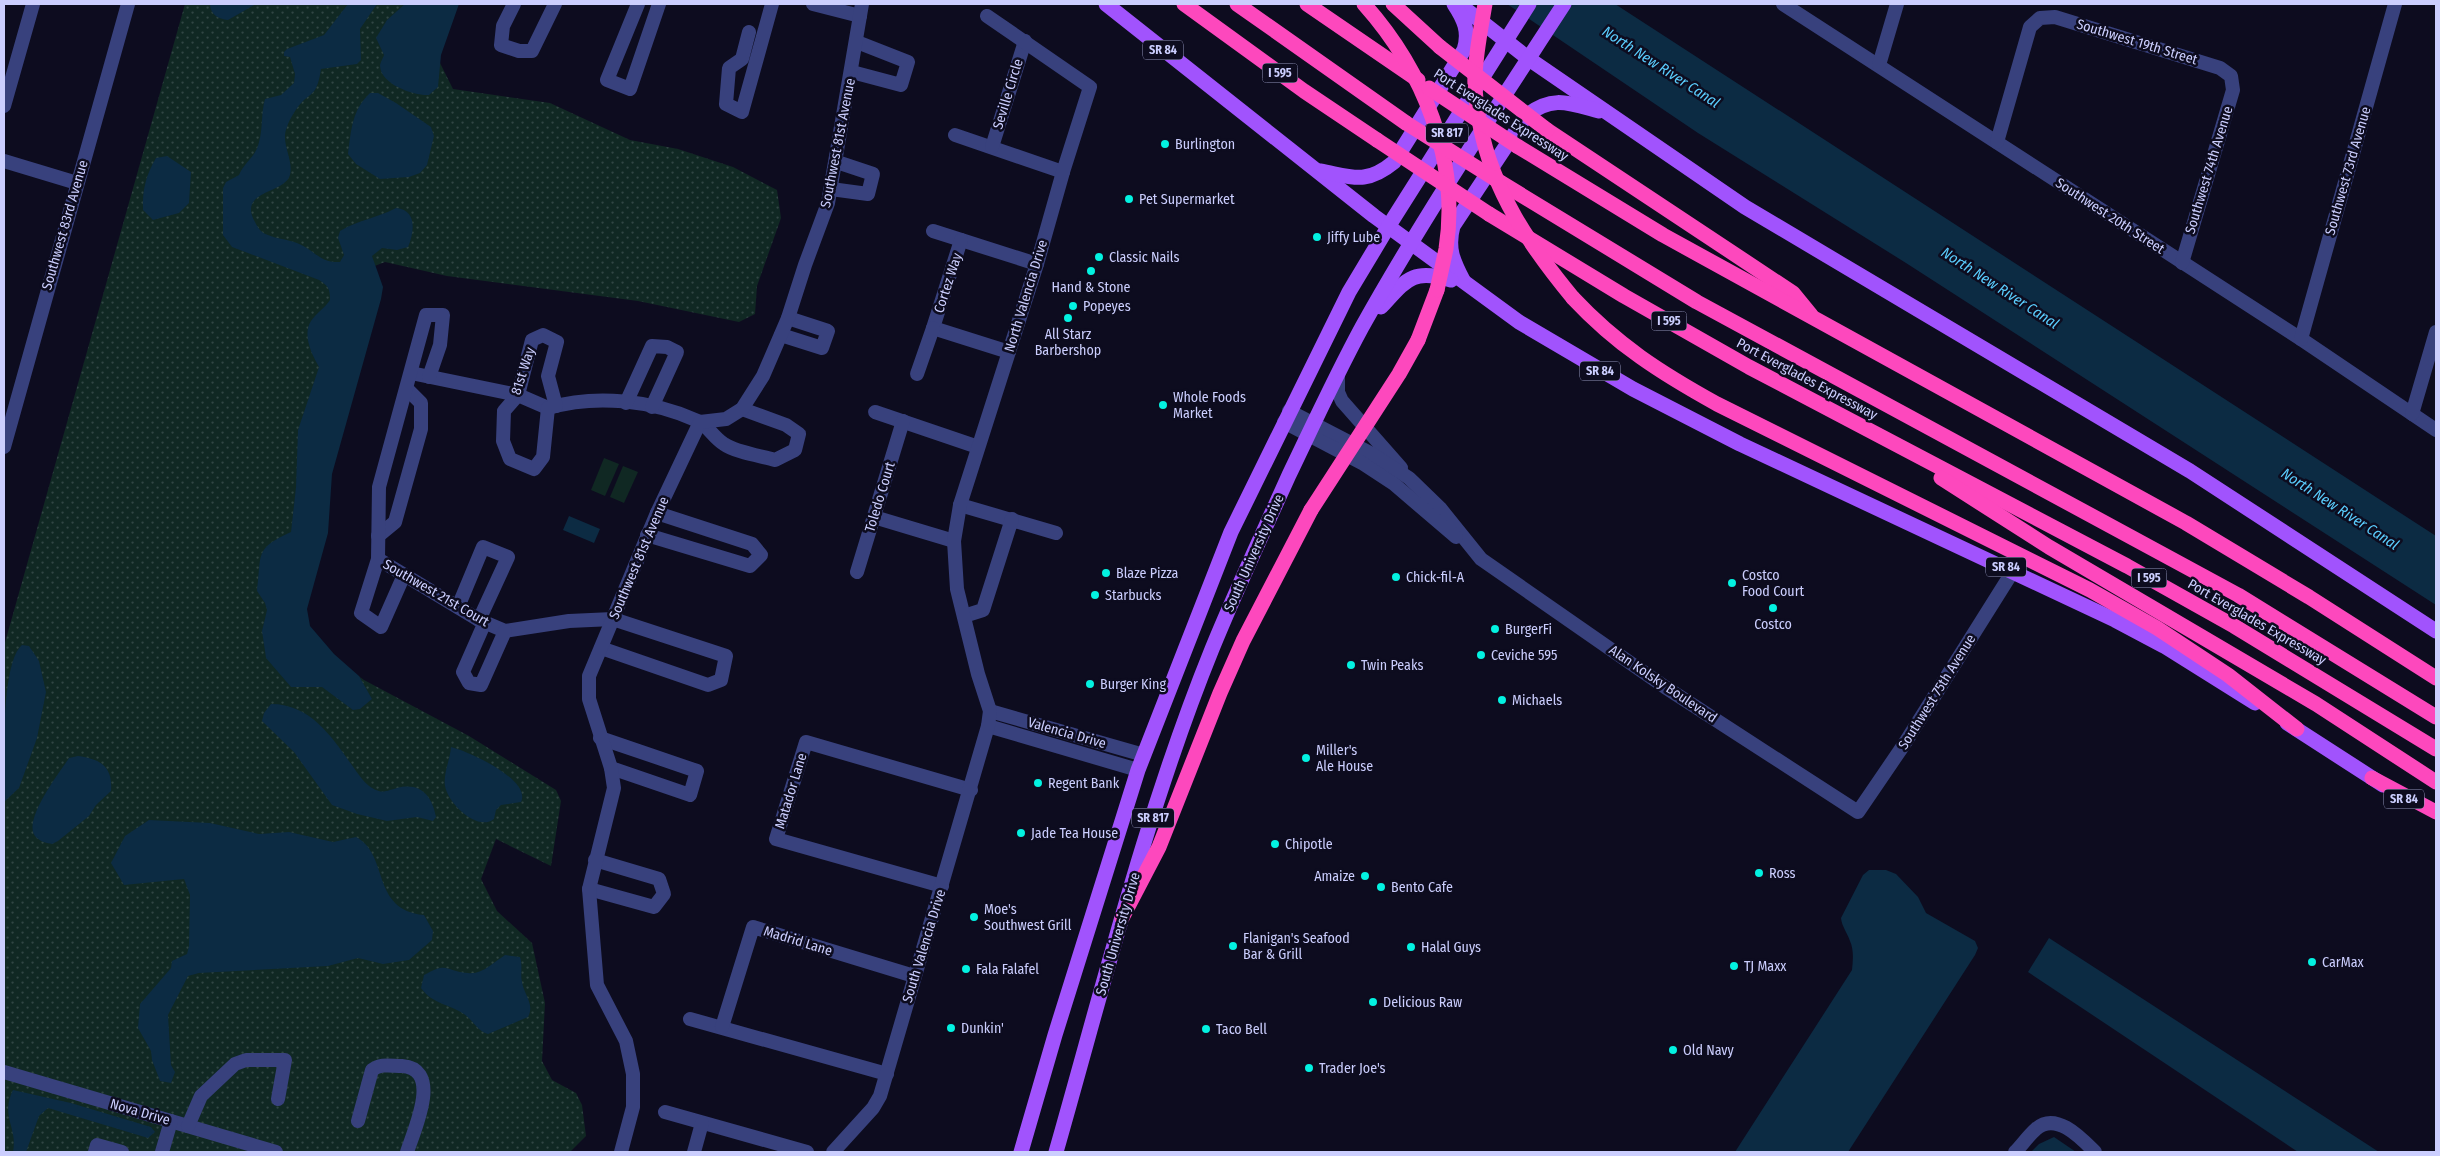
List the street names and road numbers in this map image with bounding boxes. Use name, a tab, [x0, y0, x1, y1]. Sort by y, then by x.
street label: Southwest 19th Street	[2075, 16, 2200, 69]
road number: SR 84	[1143, 40, 1183, 60]
street label: Seville Circle	[989, 57, 1027, 131]
road number: I 595	[1262, 64, 1298, 82]
street label: Port Everglades Expressway	[1431, 65, 1572, 165]
street label: Southwest 81st Avenue	[817, 77, 859, 209]
street label: Southwest 74th Avenue	[2181, 104, 2237, 236]
street label: Southwest 73rd Avenue	[2322, 105, 2374, 237]
road number: SR 817	[1426, 124, 1468, 142]
street label: Southwest 83rd Avenue	[38, 158, 92, 292]
street label: Southwest 20th Street	[2052, 174, 2168, 258]
street label: North Valencia Drive	[1001, 238, 1051, 354]
street label: Cortez Way	[930, 250, 966, 315]
road number: I 595	[1652, 312, 1686, 331]
street label: Port Everglades Expressway	[1734, 335, 1881, 424]
street label: 81st Way	[507, 344, 539, 397]
road number: SR 84	[1580, 362, 1620, 381]
street label: Toledo Court	[861, 459, 899, 534]
street label: South University Drive	[1220, 491, 1288, 614]
street label: Southwest 81st Avenue	[605, 494, 673, 622]
street label: Southwest 21st Court	[380, 556, 492, 630]
road number: SR 84	[1986, 558, 2026, 576]
road number: I 595	[2132, 568, 2166, 588]
street label: Port Everglades Expressway	[2185, 575, 2330, 669]
street label: Southwest 75th Avenue	[1895, 631, 1979, 753]
street label: Alan Kolsky Boulevard	[1606, 642, 1720, 726]
street label: Valencia Drive	[1026, 714, 1108, 752]
street label: Matador Lane	[771, 751, 811, 831]
road number: SR 84	[2384, 790, 2424, 809]
road number: SR 817	[1132, 808, 1174, 828]
street label: South University Drive	[1092, 871, 1144, 997]
street label: South Valencia Drive	[899, 887, 949, 1005]
street label: Madrid Lane	[762, 923, 834, 959]
street label: Nova Drive	[108, 1095, 172, 1129]

